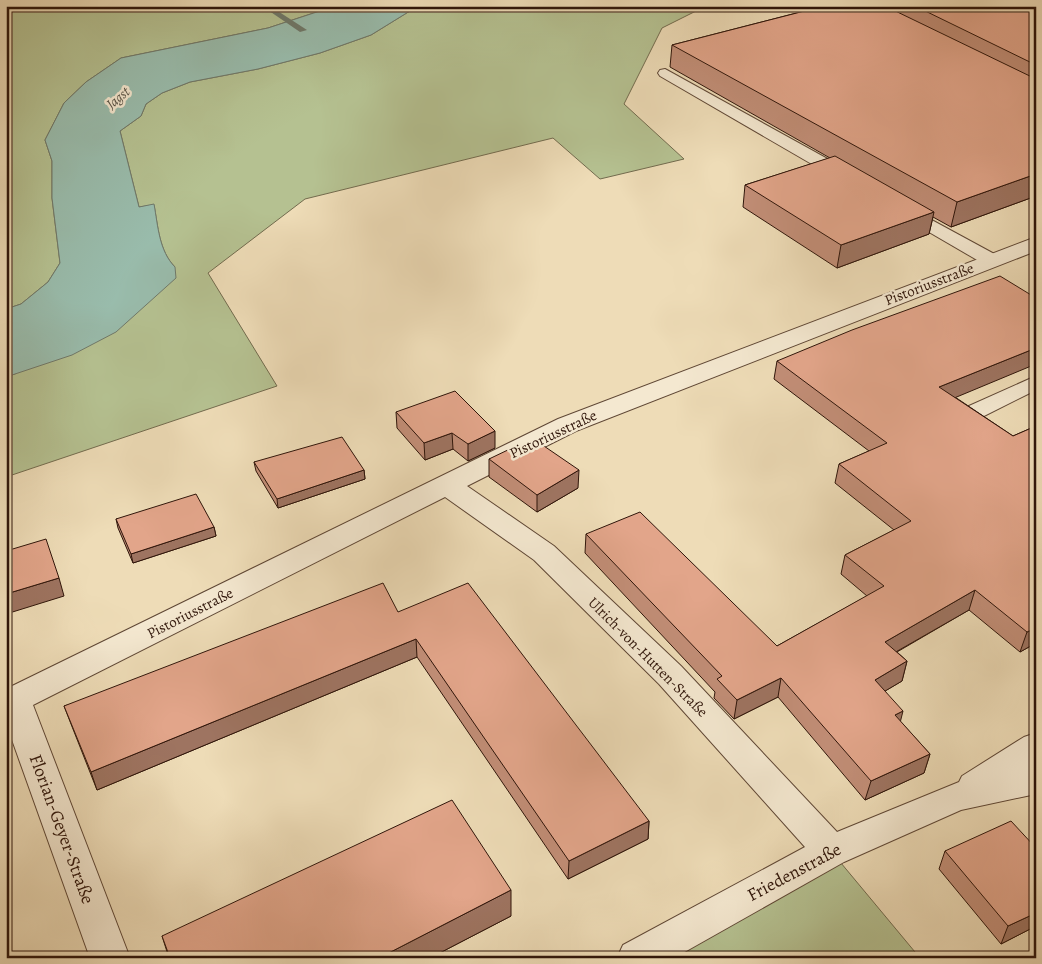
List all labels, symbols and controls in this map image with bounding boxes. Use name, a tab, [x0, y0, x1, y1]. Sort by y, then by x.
water label: Jagst	[101, 82, 135, 114]
street label: Pistoriusstraße	[882, 258, 977, 310]
street label: Pistoriusstraße	[506, 405, 600, 463]
street label: Pistoriusstraße	[144, 583, 237, 643]
street label: Ulrich-von-Hutten-Straße	[584, 593, 713, 722]
street label: Florian-Geyer-Straße	[24, 751, 100, 907]
street label: Friedenstraße	[743, 837, 845, 907]

